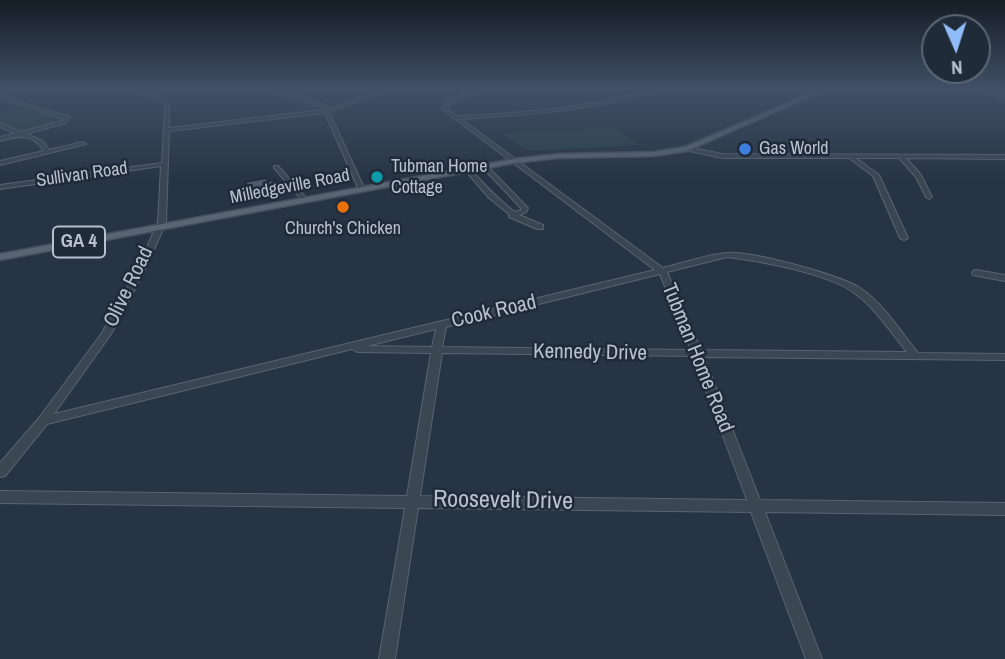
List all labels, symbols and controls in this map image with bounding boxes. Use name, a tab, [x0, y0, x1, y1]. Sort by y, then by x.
north arrow	[921, 14, 991, 84]
text: N	[951, 55, 963, 81]
place label: Gas World	[759, 138, 828, 160]
marker: Gas World	[737, 141, 753, 157]
place label: Tubman Home Cottage	[391, 156, 487, 198]
street label: Sullivan Road	[35, 158, 129, 192]
street label: Milledgeville Road	[228, 165, 352, 209]
marker: Tubman Home Cottage	[369, 169, 385, 185]
marker: Church's Chicken	[335, 199, 351, 215]
place label: Church's Chicken	[285, 218, 401, 240]
road number: GA 4	[53, 226, 105, 258]
street label: Olive Road	[99, 243, 159, 331]
street label: Tubman Home Road	[656, 280, 738, 436]
street label: Cook Road	[449, 290, 539, 334]
street label: Kennedy Drive	[533, 339, 647, 367]
street label: Roosevelt Drive	[433, 485, 573, 517]

